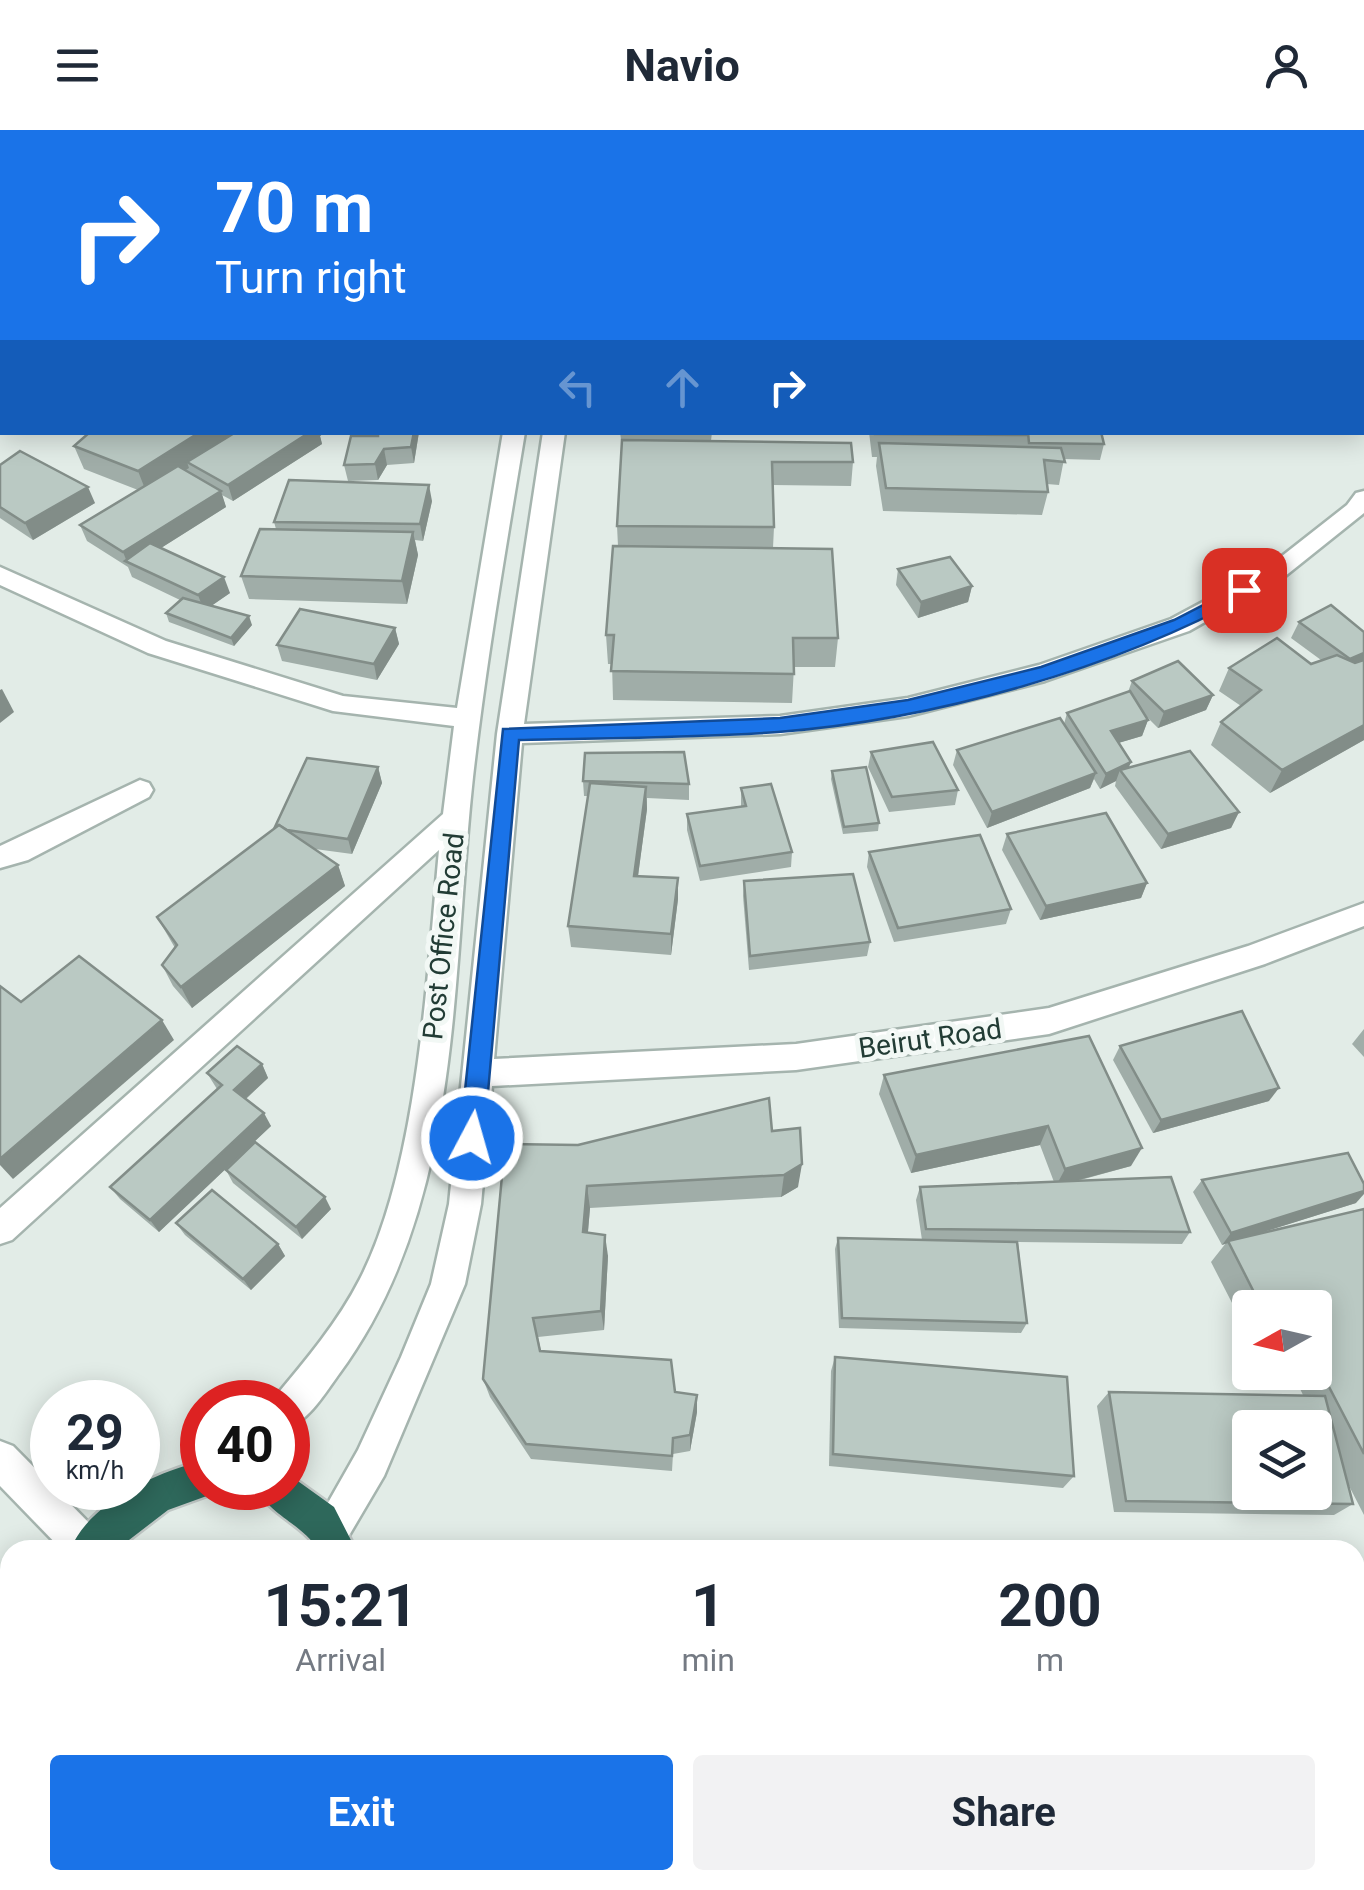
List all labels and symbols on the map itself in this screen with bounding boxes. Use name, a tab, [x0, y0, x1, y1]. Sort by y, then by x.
pin	[1202, 548, 1287, 633]
street label: Post Office Road	[416, 831, 471, 1041]
street label: Beirut Road	[856, 1012, 1004, 1065]
position arrow	[420, 1086, 524, 1190]
north arrow	[1232, 1290, 1332, 1390]
speed limit sign: 40	[180, 1380, 310, 1510]

